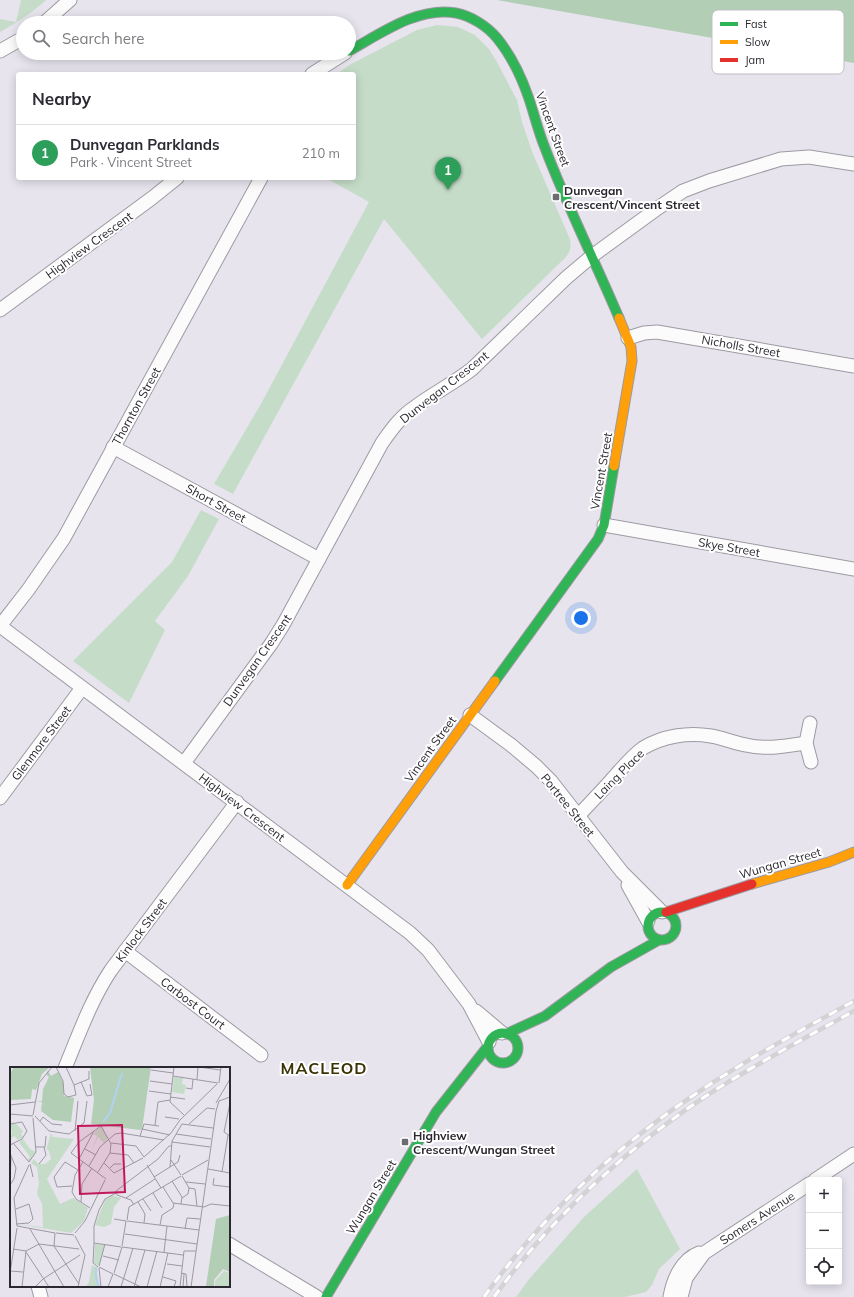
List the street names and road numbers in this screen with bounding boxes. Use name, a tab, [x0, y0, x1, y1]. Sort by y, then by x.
street label: Vincent Street	[533, 90, 573, 168]
street label: Highview Crescent	[43, 208, 135, 282]
street label: Nicholls Street	[700, 332, 782, 360]
street label: Dunvegan Crescent	[397, 348, 491, 426]
street label: Thornton Street	[108, 364, 164, 448]
street label: Vincent Street	[587, 431, 615, 511]
street label: Short Street	[183, 480, 249, 526]
street label: Skye Street	[697, 534, 761, 560]
street label: Dunvegan Crescent	[220, 611, 294, 709]
street label: Glenmore Street	[8, 703, 74, 783]
street label: Vincent Street	[401, 713, 459, 785]
street label: Laing Place	[591, 746, 647, 802]
street label: Highview Crescent	[196, 770, 288, 844]
street label: Portree Street	[538, 770, 598, 840]
street label: Wungan Street	[737, 844, 823, 882]
street label: Kinlock Street	[112, 895, 170, 965]
street label: Carbost Court	[158, 974, 228, 1032]
street label: Wungan Street	[343, 1157, 399, 1237]
street label: Somers Avenue	[717, 1188, 797, 1248]

